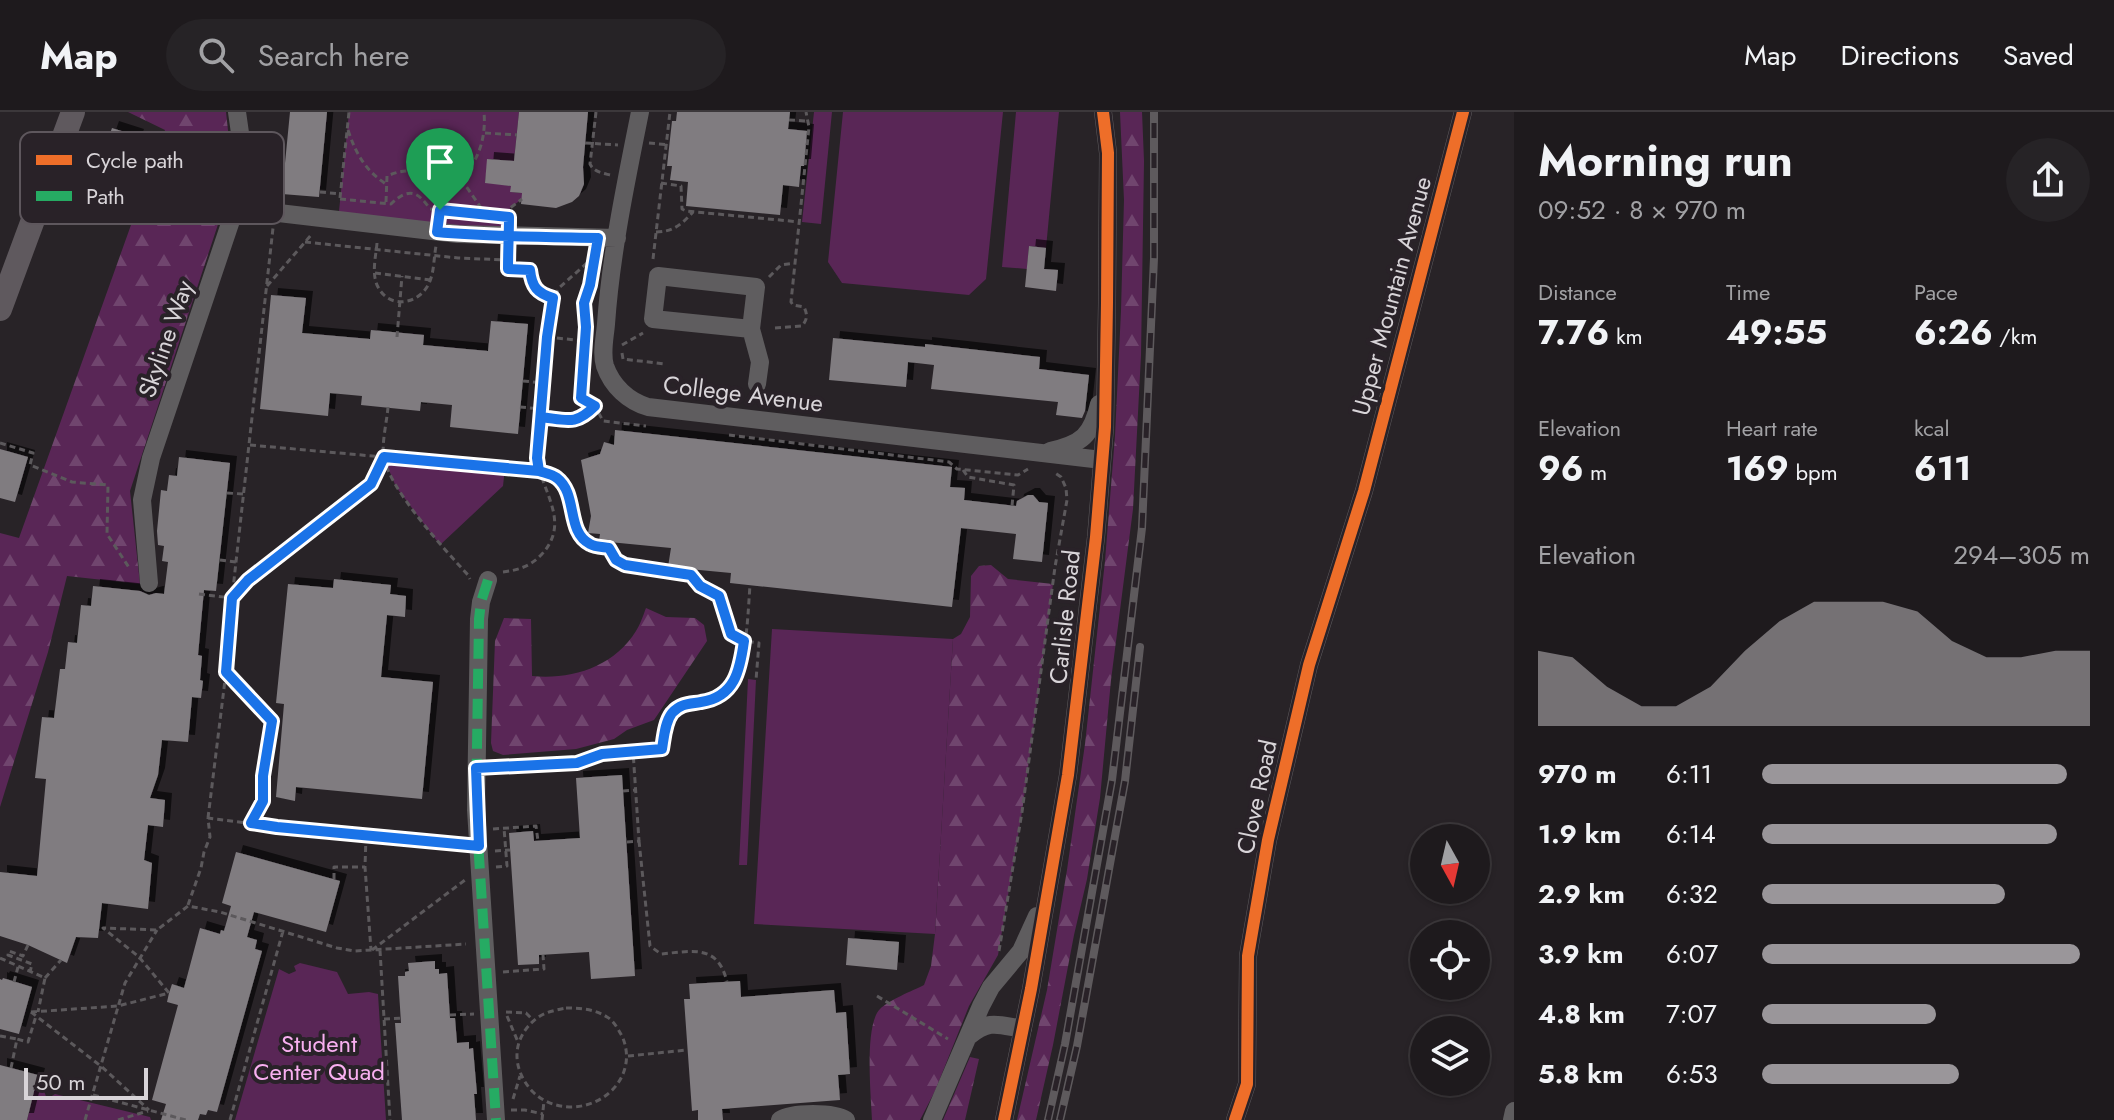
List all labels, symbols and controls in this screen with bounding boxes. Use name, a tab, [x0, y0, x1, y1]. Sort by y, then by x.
search box	[166, 19, 726, 91]
text: Map	[40, 28, 118, 83]
icon: search	[194, 33, 238, 77]
text: Search here	[258, 34, 410, 77]
text: Map	[1744, 35, 1796, 76]
text: Directions	[1840, 35, 1959, 76]
text: Saved	[2003, 35, 2074, 76]
pin	[406, 128, 474, 210]
text: Morning run	[1538, 129, 1793, 193]
legend	[20, 132, 284, 224]
button: share	[2006, 138, 2090, 222]
icon: arrive	[418, 140, 462, 184]
text: Cycle path	[86, 144, 184, 176]
street label: Upper Mountain Avenue	[1343, 173, 1440, 419]
text: Path	[86, 180, 125, 212]
text: 09:52 · 8 × 970 m	[1538, 191, 1746, 229]
street label: Skyline Way	[129, 275, 202, 402]
text: Distance	[1538, 276, 1617, 308]
text: Time	[1726, 276, 1770, 308]
text: Pace	[1914, 276, 1958, 308]
text: 7.76	[1538, 308, 1609, 357]
text: 49:55	[1726, 308, 1827, 357]
text: 6:26	[1914, 308, 1993, 357]
text: km	[1609, 320, 1643, 352]
text: /km	[1993, 320, 2038, 352]
street label: College Avenue	[661, 366, 825, 421]
text: Elevation	[1538, 412, 1621, 444]
text: Heart rate	[1726, 412, 1818, 444]
text: kcal	[1914, 412, 1950, 444]
text: 96	[1538, 444, 1584, 493]
text: 169	[1726, 444, 1789, 493]
text: 611	[1914, 444, 1971, 493]
text: m	[1584, 456, 1607, 488]
text: bpm	[1789, 456, 1838, 488]
text: Elevation	[1538, 536, 1636, 574]
text: 294–305 m	[1953, 536, 2090, 574]
street label: Carlisle Road	[1040, 548, 1089, 686]
street label: Clove Road	[1227, 736, 1286, 857]
text: 970 m	[1538, 755, 1617, 793]
text: 6:11	[1666, 755, 1712, 793]
text: 1.9 km	[1538, 815, 1621, 853]
text: 6:14	[1666, 815, 1716, 853]
north arrow	[1410, 824, 1490, 904]
map controls	[1410, 824, 1490, 1096]
text: 2.9 km	[1538, 875, 1625, 913]
text: 6:32	[1666, 875, 1718, 913]
button: locate	[1410, 920, 1490, 1000]
text: 3.9 km	[1538, 935, 1624, 973]
text: 6:07	[1666, 935, 1718, 973]
text: 4.8 km	[1538, 995, 1625, 1033]
text: 7:07	[1666, 995, 1717, 1033]
button: layers	[1410, 1016, 1490, 1096]
park label: Student Center Quad	[253, 1026, 385, 1089]
text: 5.8 km	[1538, 1055, 1624, 1093]
text: 6:53	[1666, 1055, 1718, 1093]
scale bar	[24, 1064, 148, 1100]
text: 50 m	[36, 1066, 85, 1098]

